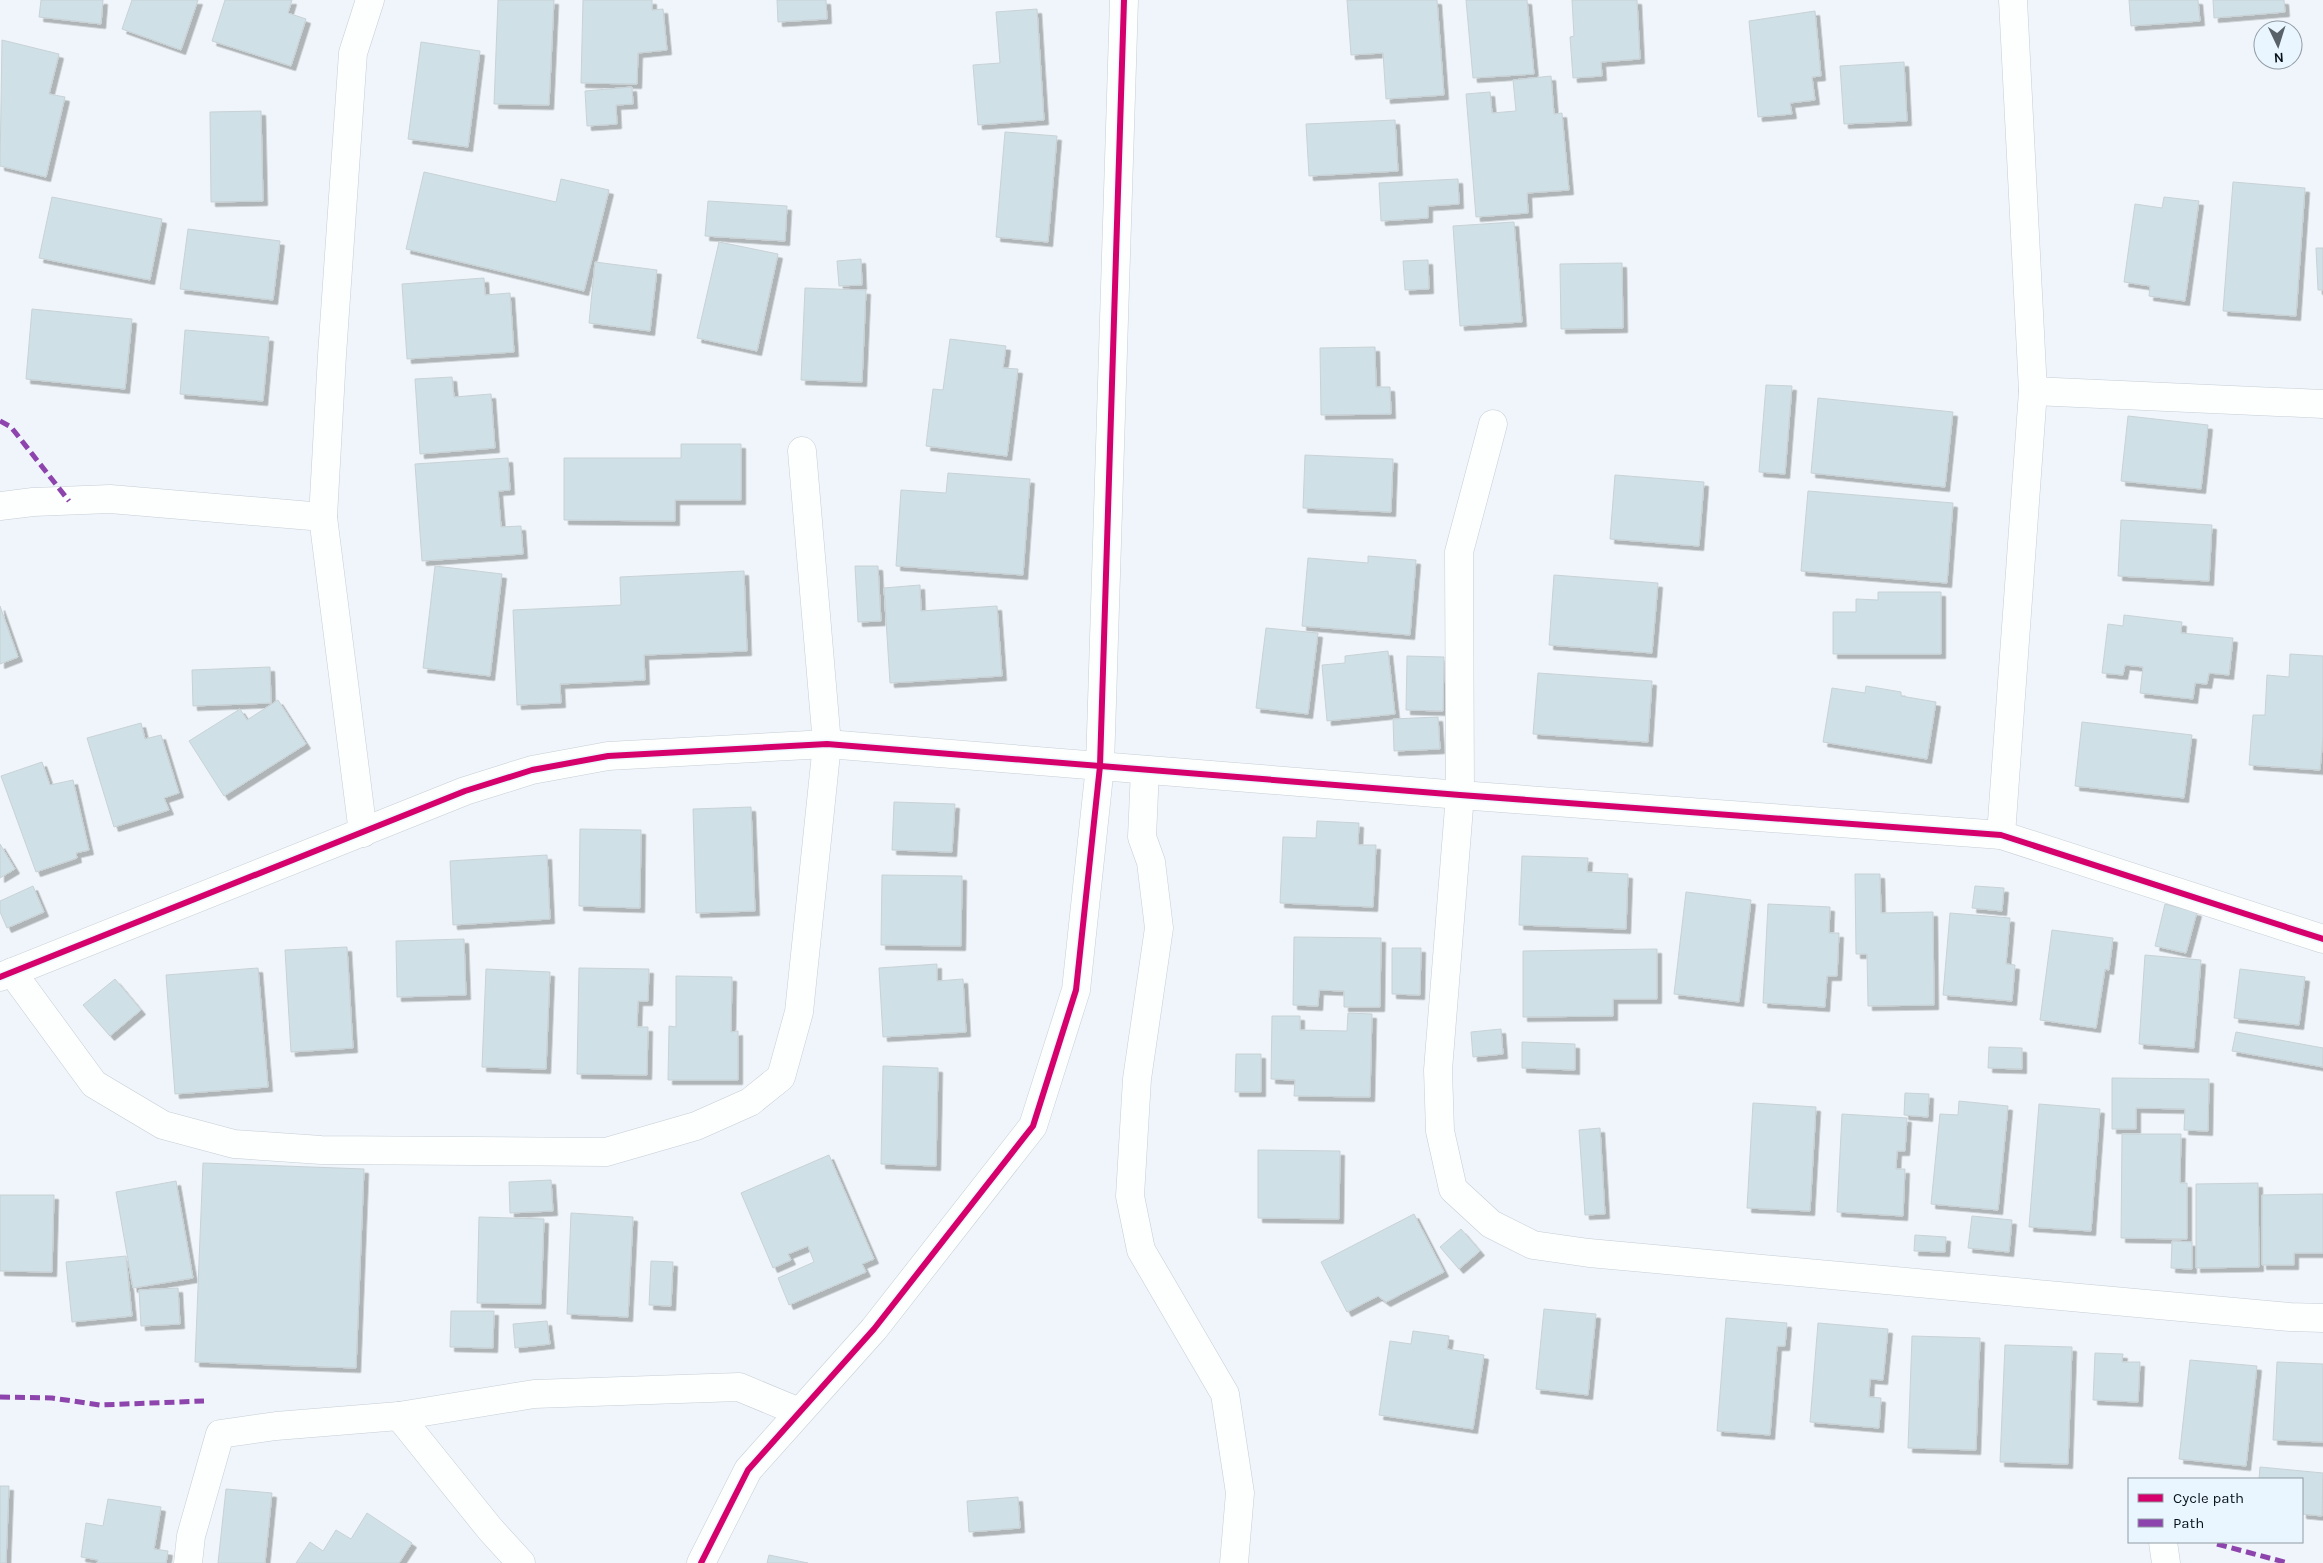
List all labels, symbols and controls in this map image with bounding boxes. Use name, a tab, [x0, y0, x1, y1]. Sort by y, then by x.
north arrow	[2253, 20, 2303, 70]
text: N	[2273, 49, 2284, 66]
legend	[2128, 1478, 2303, 1543]
text: Cycle path	[2173, 1489, 2244, 1507]
text: Path	[2173, 1514, 2204, 1532]

